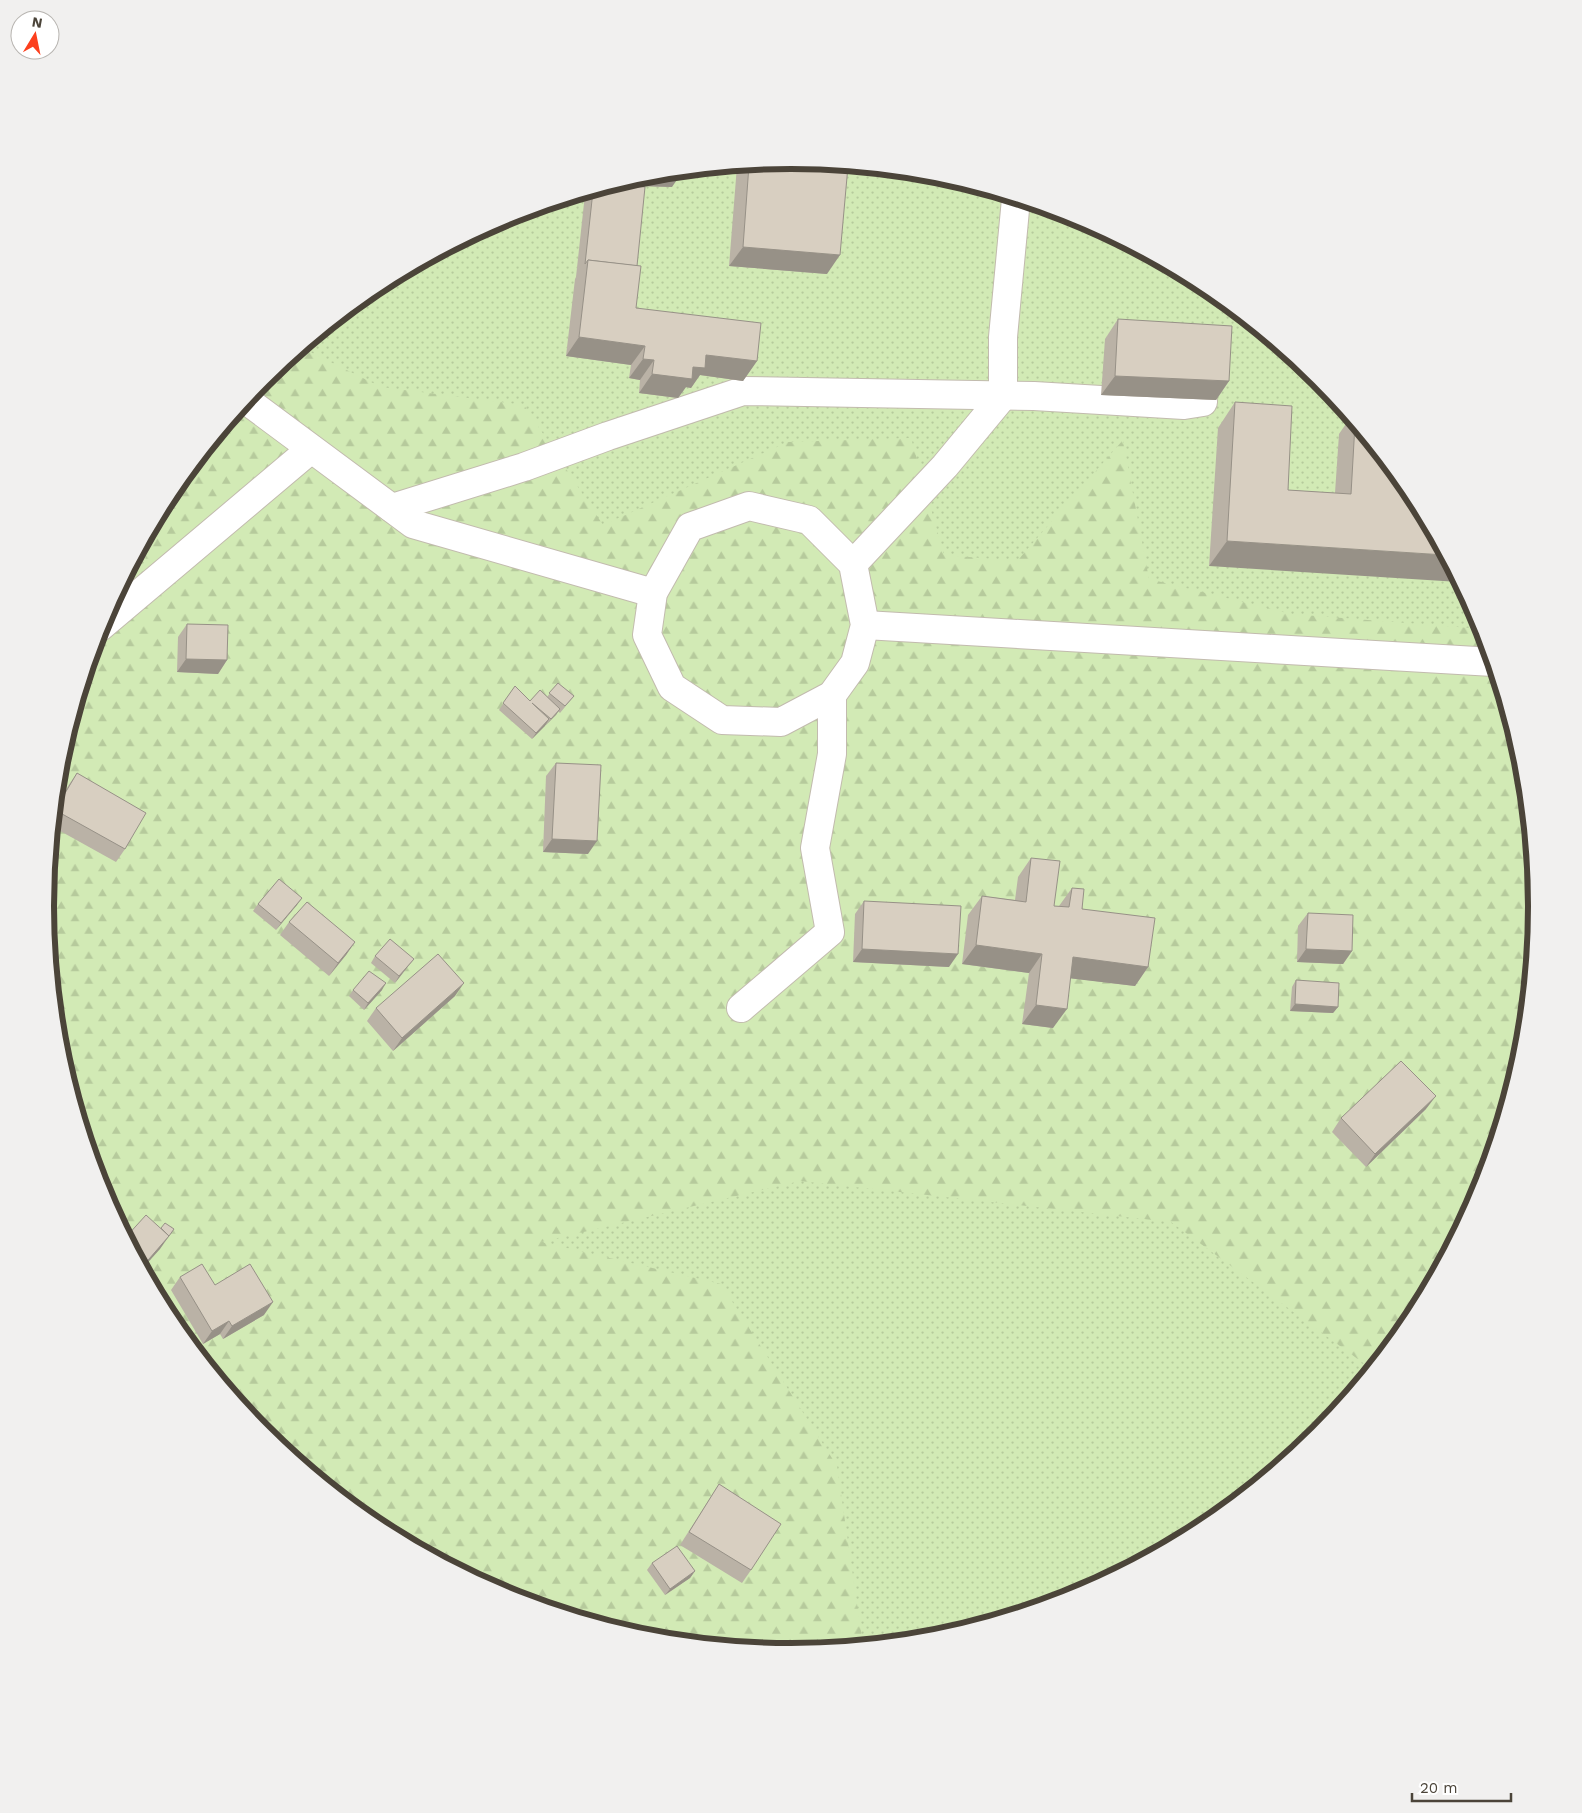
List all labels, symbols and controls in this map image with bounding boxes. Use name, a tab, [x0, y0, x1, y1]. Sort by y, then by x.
north arrow	[10, 10, 60, 60]
text: N	[31, 13, 44, 31]
scale bar	[1412, 1770, 1511, 1802]
text: 20 m	[1420, 1779, 1458, 1797]

